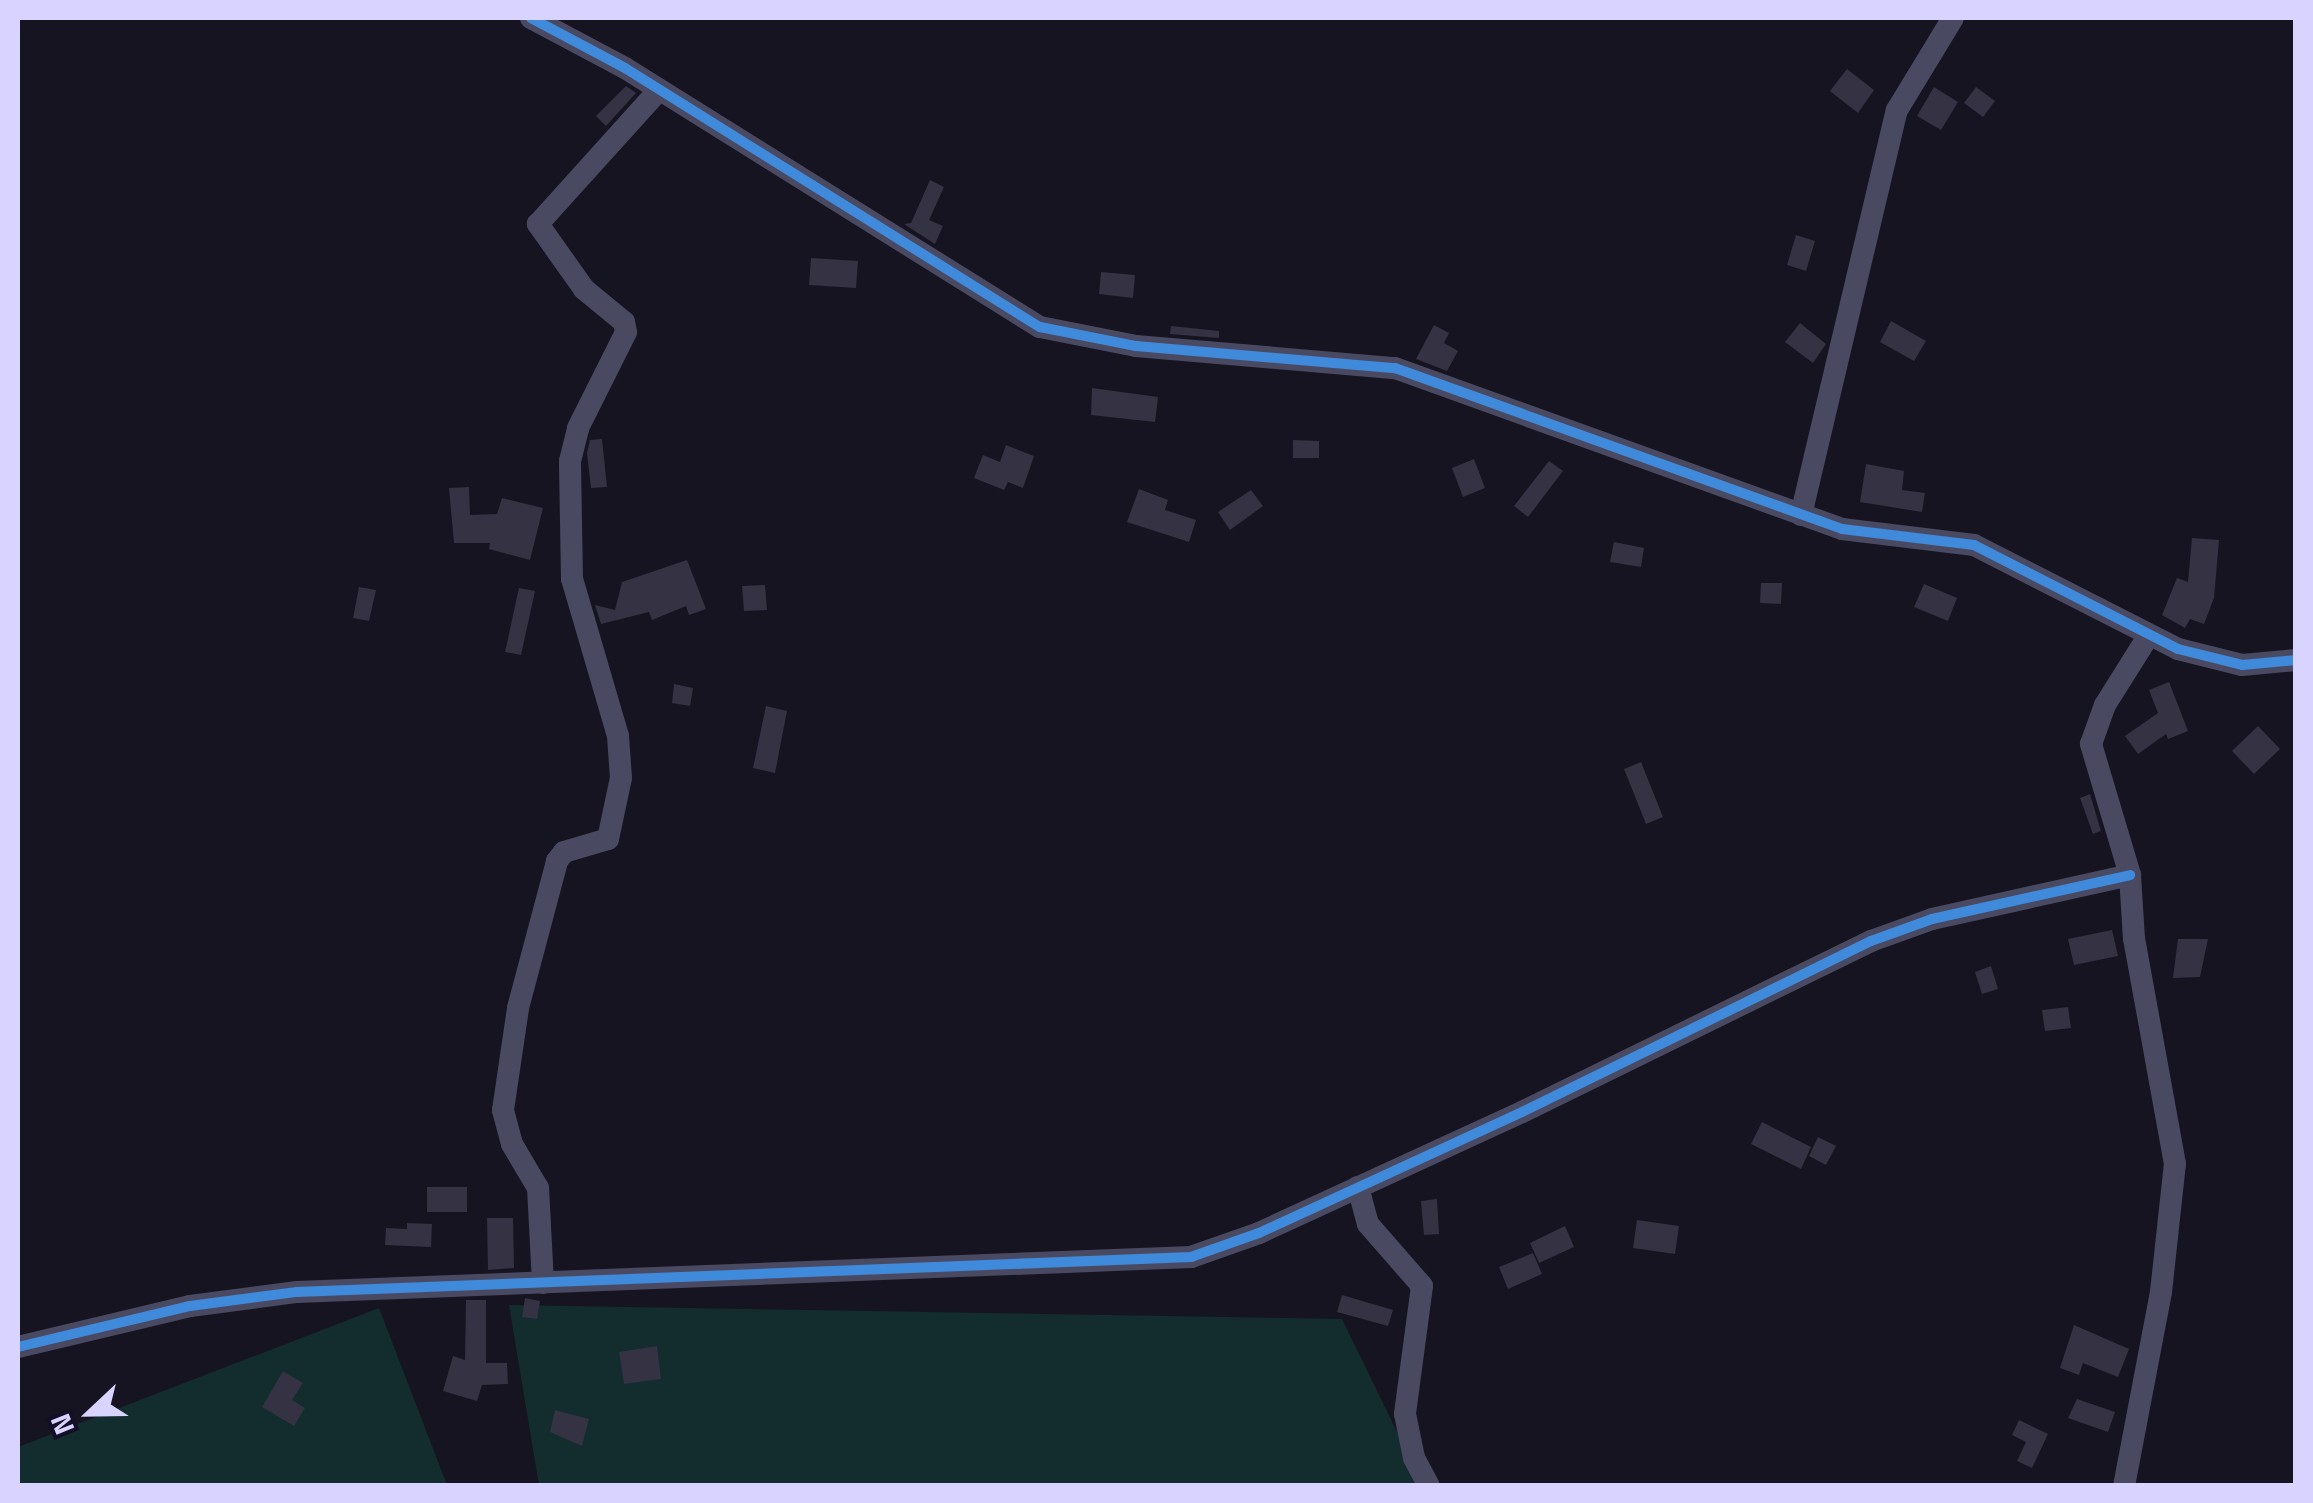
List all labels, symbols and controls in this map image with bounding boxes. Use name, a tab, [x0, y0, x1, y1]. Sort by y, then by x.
north arrow	[40, 1363, 140, 1463]
text: N	[38, 1407, 85, 1441]

